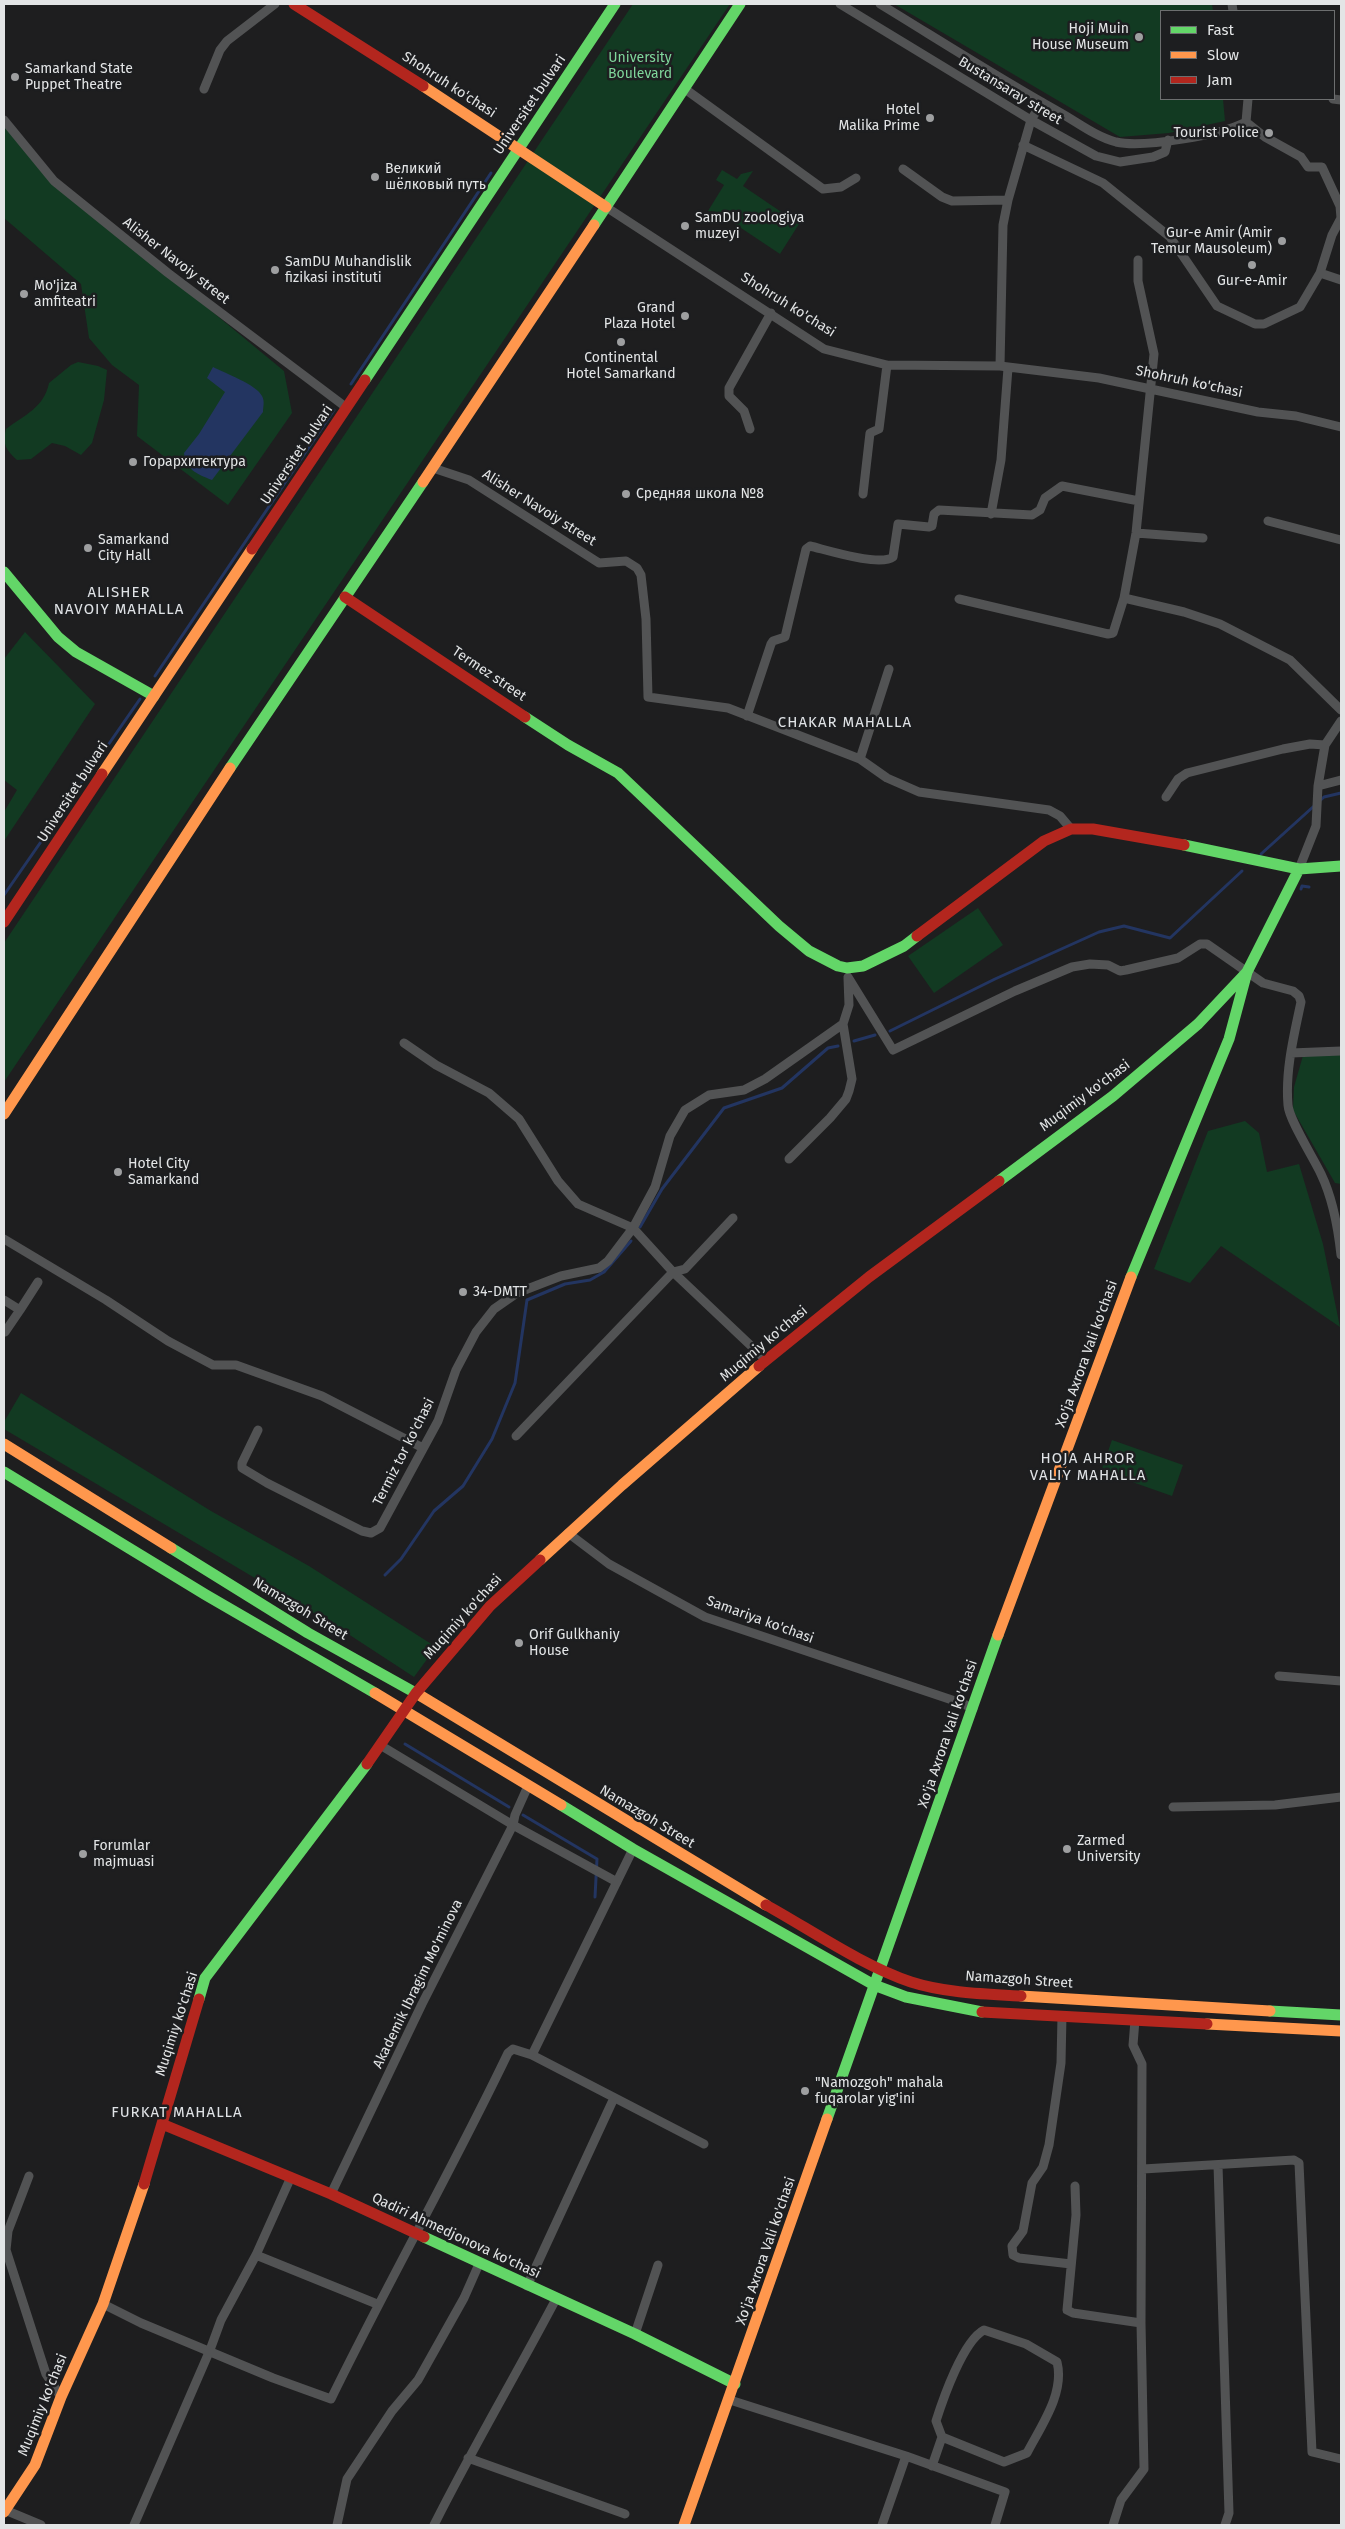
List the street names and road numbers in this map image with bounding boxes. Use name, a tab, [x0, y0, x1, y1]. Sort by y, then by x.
street label: Shohruh ko'chasi	[399, 48, 499, 122]
street label: Universitet bulvari	[490, 52, 570, 158]
street label: Bustansaray street	[955, 53, 1065, 129]
street label: Alisher Navoiy street	[119, 214, 233, 308]
street label: Shohruh ko'chasi	[738, 269, 838, 341]
street label: Shohruh ko'chasi	[1134, 362, 1244, 402]
street label: Universitet bulvari	[257, 402, 337, 508]
street label: Alisher Navoiy street	[479, 466, 599, 550]
street label: Termez street	[449, 643, 529, 705]
street label: Universitet bulvari	[34, 738, 112, 846]
street label: Muqimiy ko'chasi	[1037, 1057, 1133, 1135]
street label: Xo'ja Axrora Vali ko'chasi	[1053, 1278, 1121, 1430]
street label: Muqimiy ko'chasi	[717, 1303, 811, 1385]
street label: Termiz tor ko'chasi	[370, 1395, 438, 1509]
street label: Muqimiy ko'chasi	[420, 1571, 506, 1663]
street label: Namazgoh Street	[249, 1574, 351, 1644]
street label: Samariya ko'chasi	[704, 1593, 816, 1647]
street label: Xo'ja Axrora Vali ko'chasi	[915, 1658, 981, 1810]
street label: Namazgoh Street	[596, 1782, 698, 1852]
street label: Akademik Ibragim Mo'minova	[370, 1897, 466, 2071]
street label: Namazgoh Street	[965, 1968, 1073, 1992]
street label: Muqimiy ko'chasi	[152, 1970, 202, 2078]
street label: Xo'ja Axrora Vali ko'chasi	[733, 2175, 799, 2327]
street label: Qadiri Ahmedjonova ko'chasi	[369, 2189, 543, 2283]
street label: Muqimiy ko'chasi	[15, 2351, 71, 2459]

